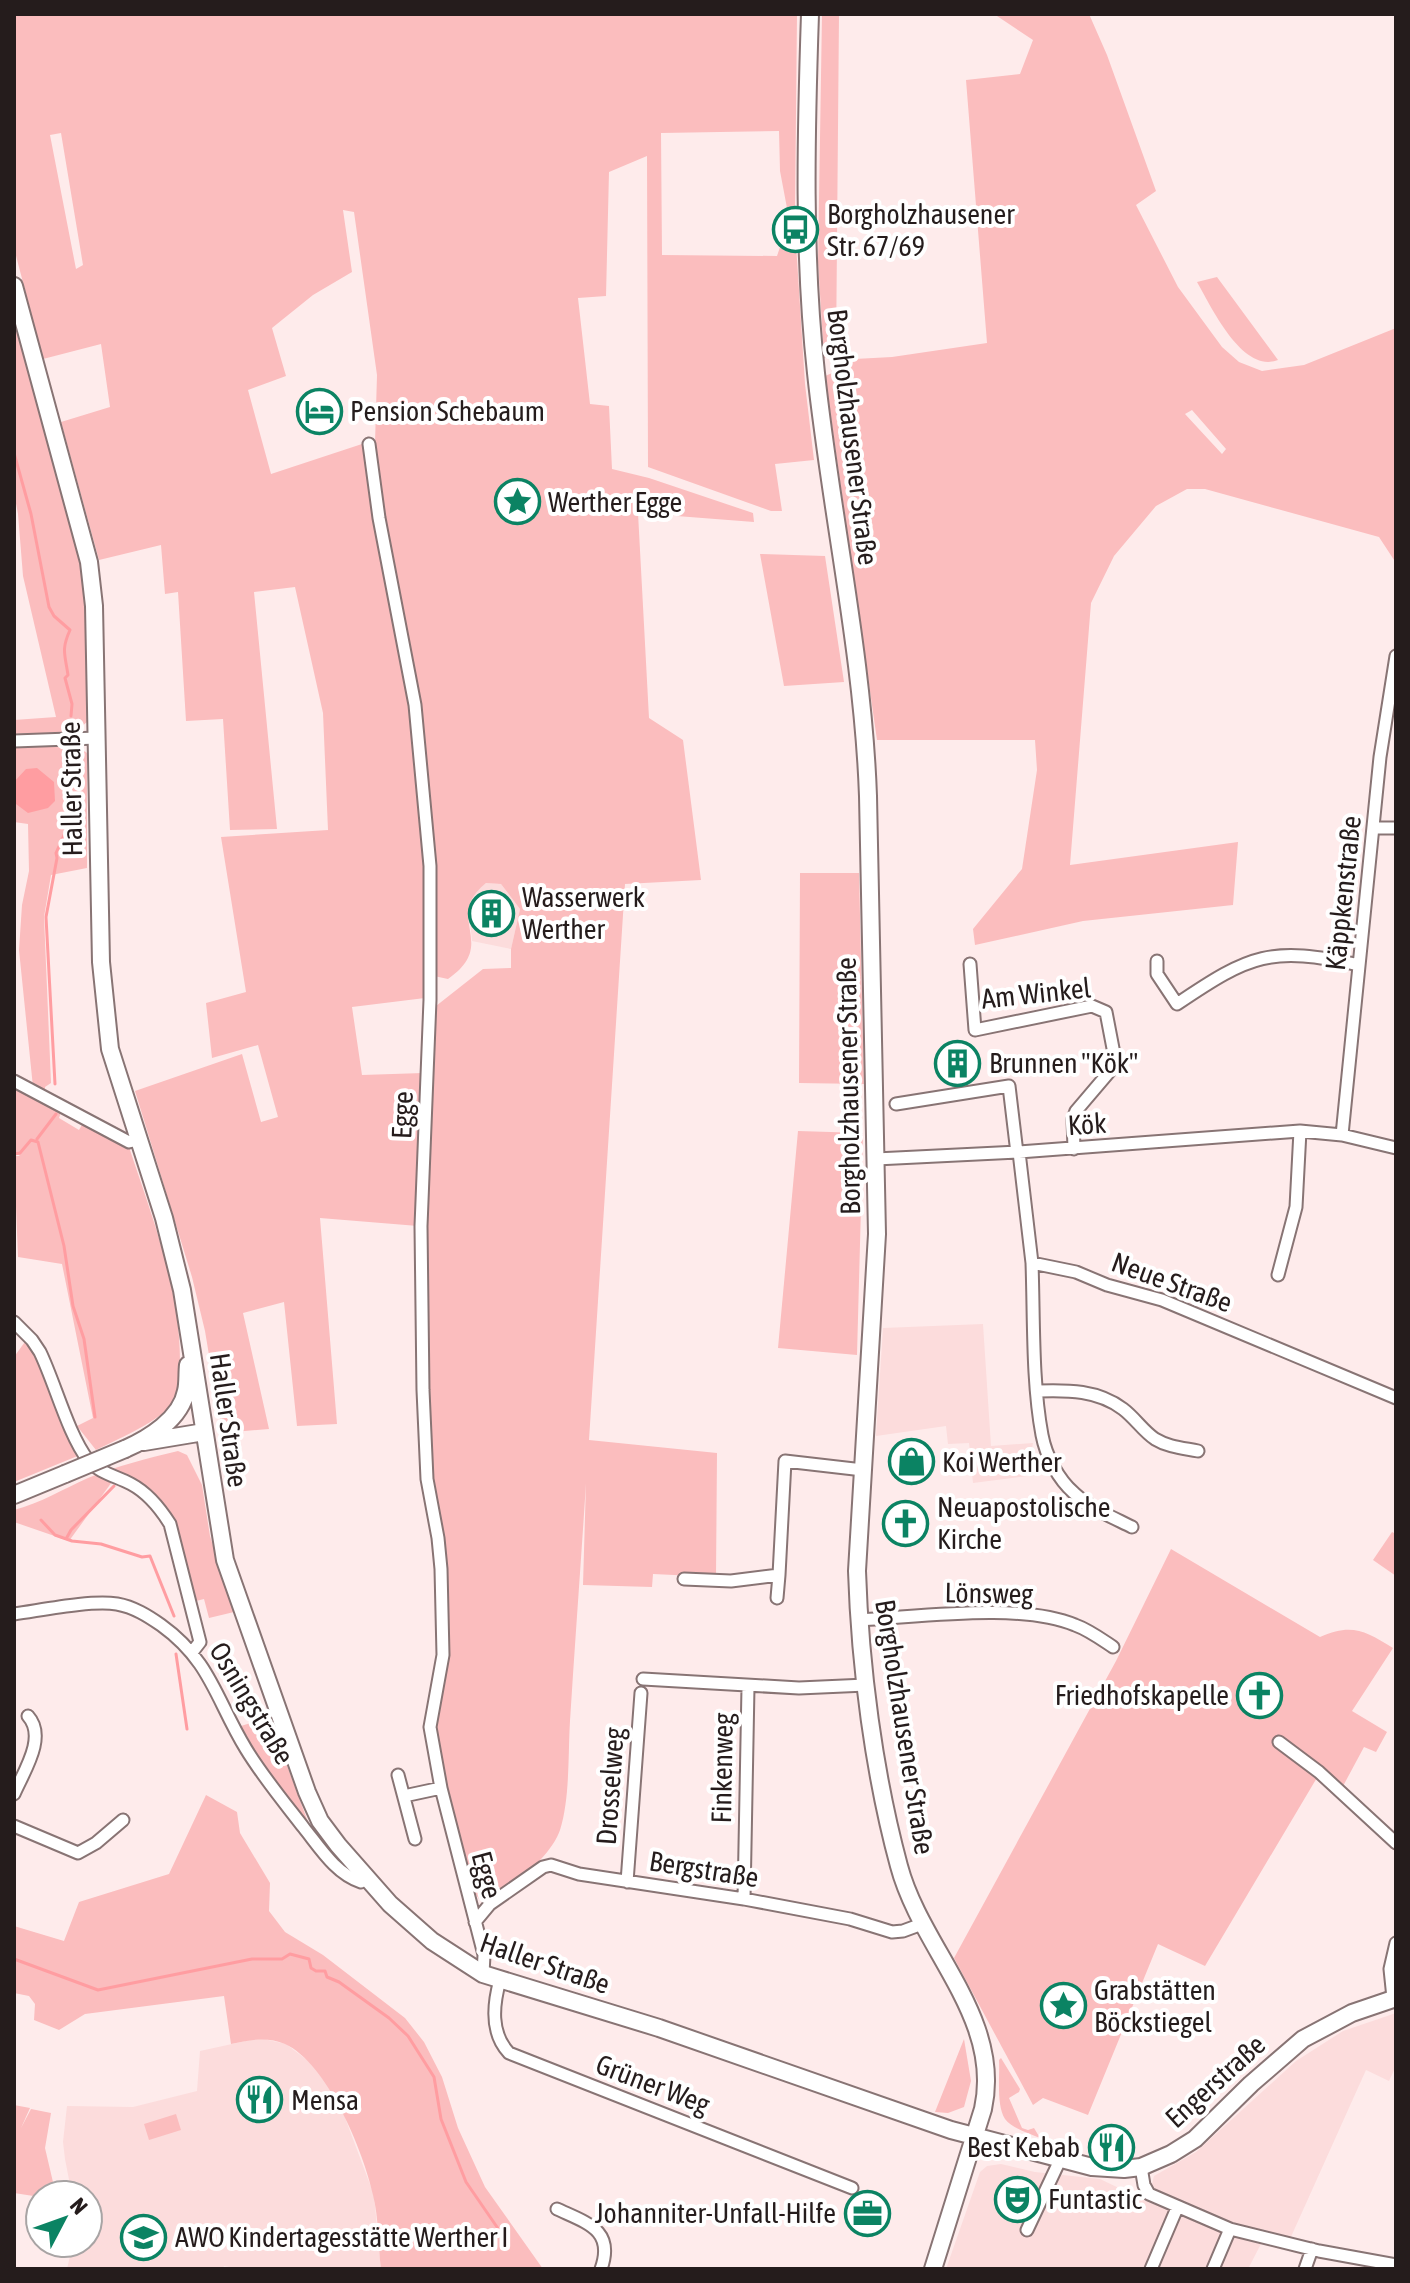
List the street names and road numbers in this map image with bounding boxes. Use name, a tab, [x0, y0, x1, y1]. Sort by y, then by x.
street label: Borgholzhausener Straße	[821, 307, 885, 567]
street label: Haller Straße	[54, 721, 88, 857]
street label: Käppkenstraße	[1319, 814, 1367, 972]
street label: Borgholzhausener Straße	[830, 957, 866, 1215]
street label: Am Winkel	[980, 971, 1093, 1015]
street label: Egge	[385, 1091, 419, 1139]
street label: Kök	[1067, 1107, 1107, 1141]
street label: Neue Straße	[1107, 1245, 1237, 1319]
street label: Haller Straße	[204, 1351, 254, 1489]
street label: Lönsweg	[944, 1576, 1034, 1610]
street label: Borgholzhausener Straße	[869, 1597, 941, 1857]
street label: Osningstraße	[203, 1636, 301, 1770]
street label: Finkenweg	[705, 1712, 739, 1824]
street label: Drosselweg	[590, 1726, 630, 1846]
street label: Bergstraße	[647, 1845, 761, 1893]
street label: Egge	[465, 1848, 509, 1902]
street label: Haller Straße	[476, 1926, 614, 2000]
street label: Engerstraße	[1159, 2028, 1271, 2134]
street label: Grüner Weg	[592, 2048, 714, 2120]

